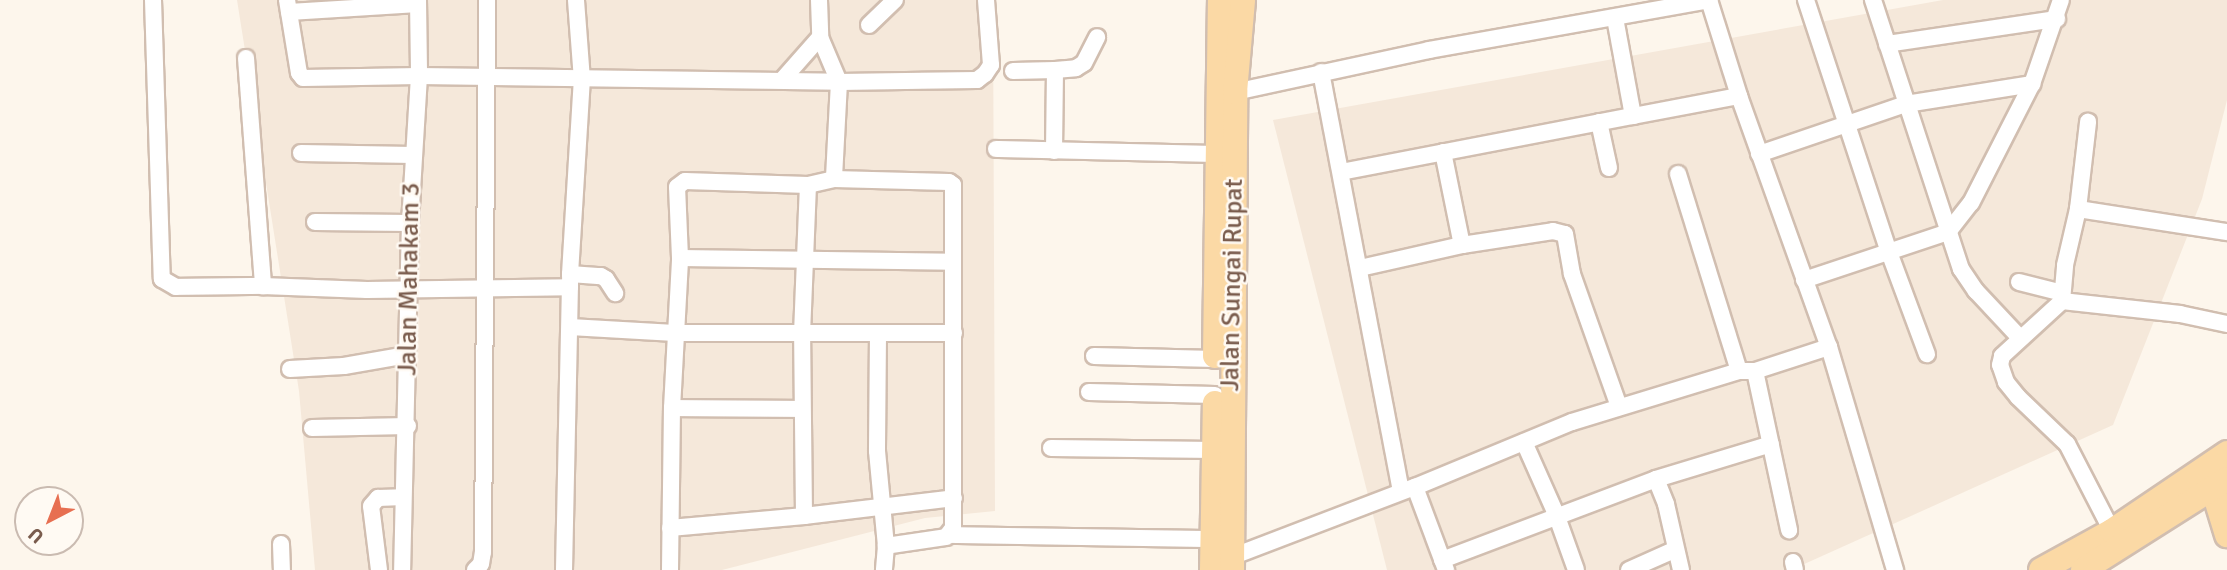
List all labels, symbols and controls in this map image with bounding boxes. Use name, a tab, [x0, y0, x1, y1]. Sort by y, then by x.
street label: Jalan Sungai Rupat	[1216, 178, 1250, 392]
street label: Jalan Mahakam 3	[393, 182, 427, 376]
north arrow	[14, 486, 84, 556]
text: U	[24, 522, 49, 548]

